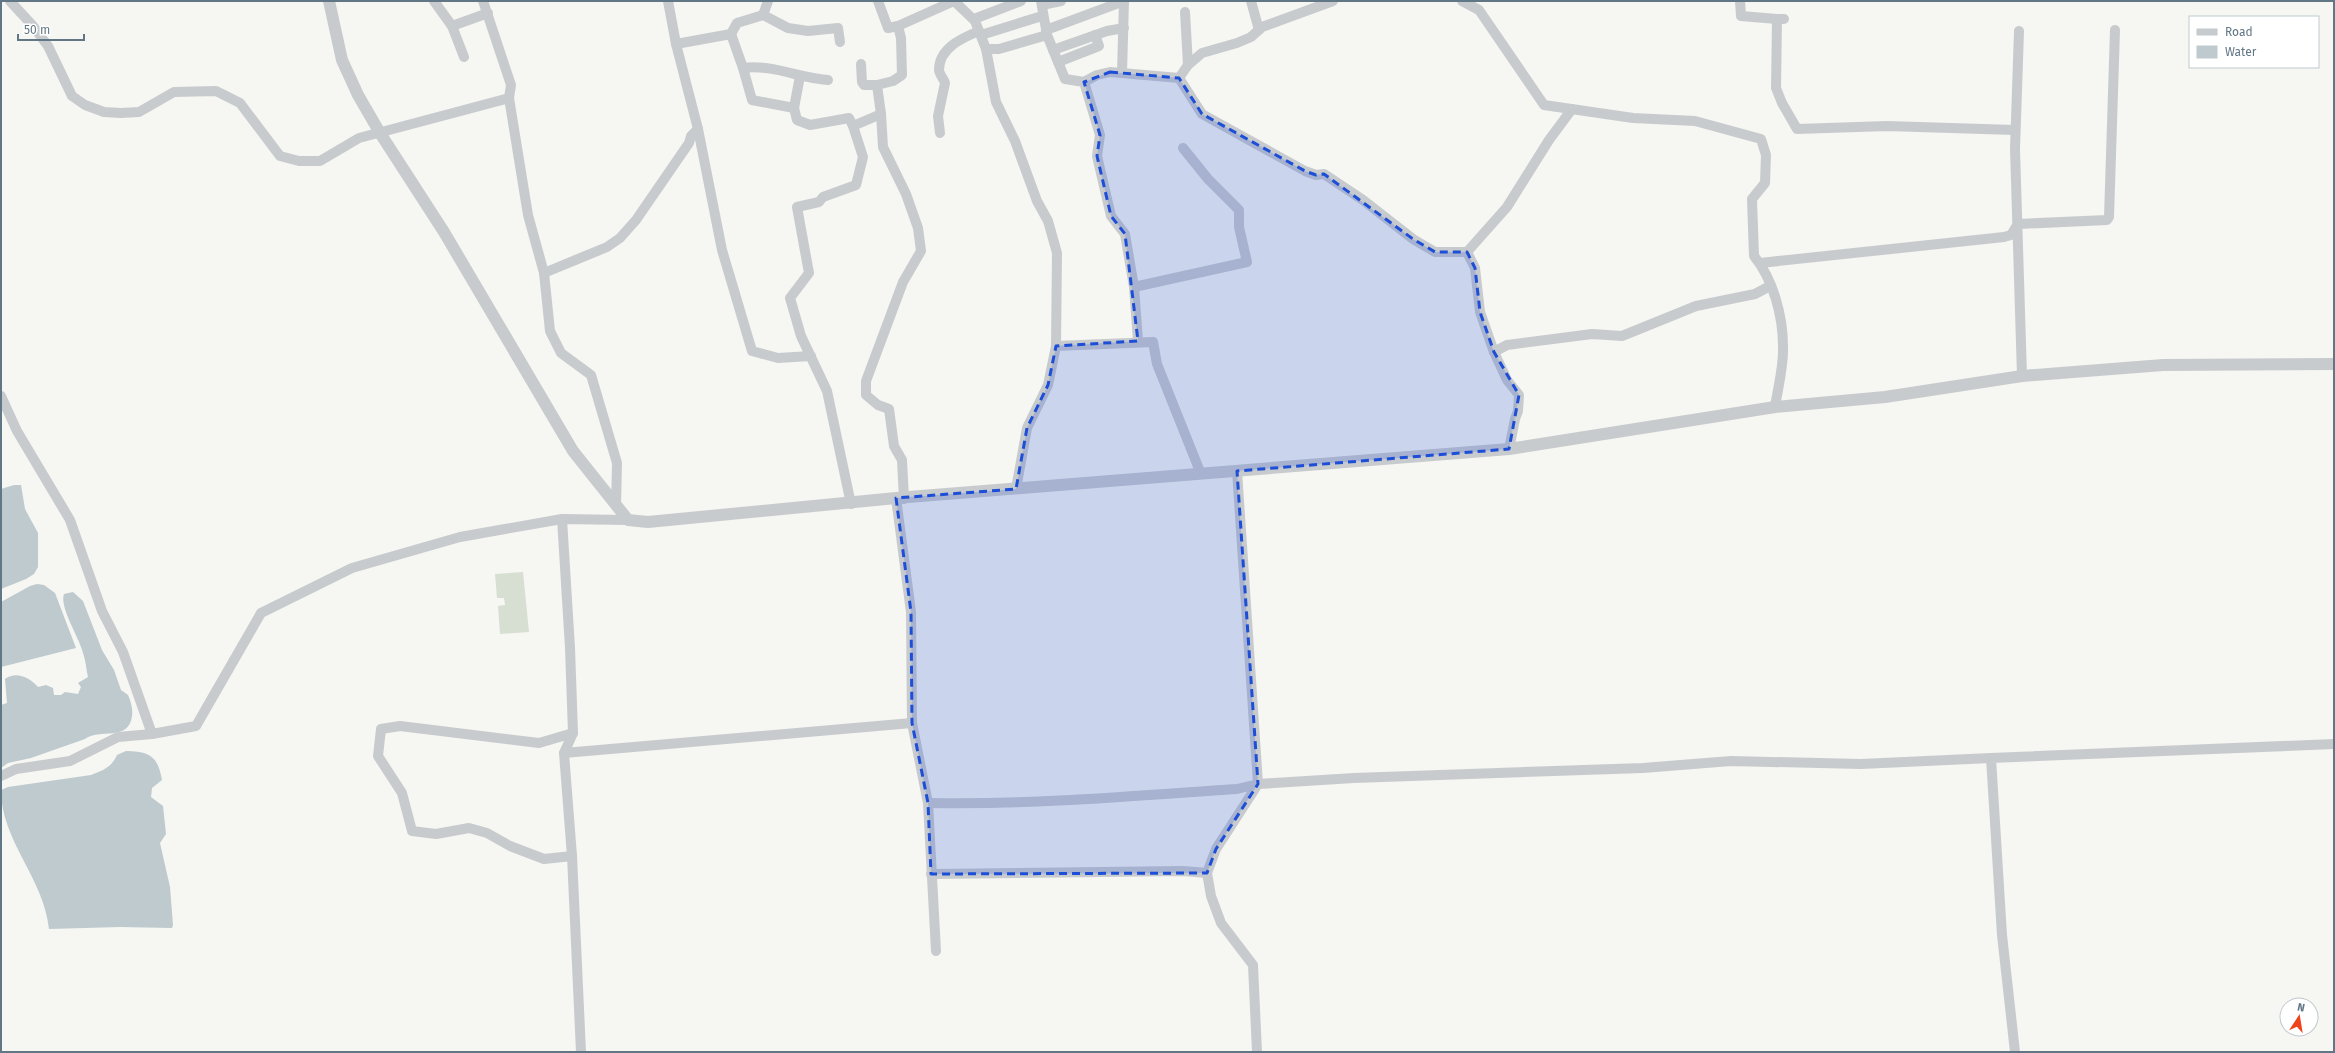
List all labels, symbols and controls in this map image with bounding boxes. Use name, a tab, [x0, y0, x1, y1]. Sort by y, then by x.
scale bar	[18, 16, 84, 42]
legend	[2189, 16, 2319, 68]
text: 50 m	[24, 23, 50, 37]
text: Road	[2225, 25, 2253, 39]
text: Water	[2225, 45, 2257, 59]
north arrow	[2279, 997, 2319, 1037]
text: N	[2296, 1001, 2306, 1015]

